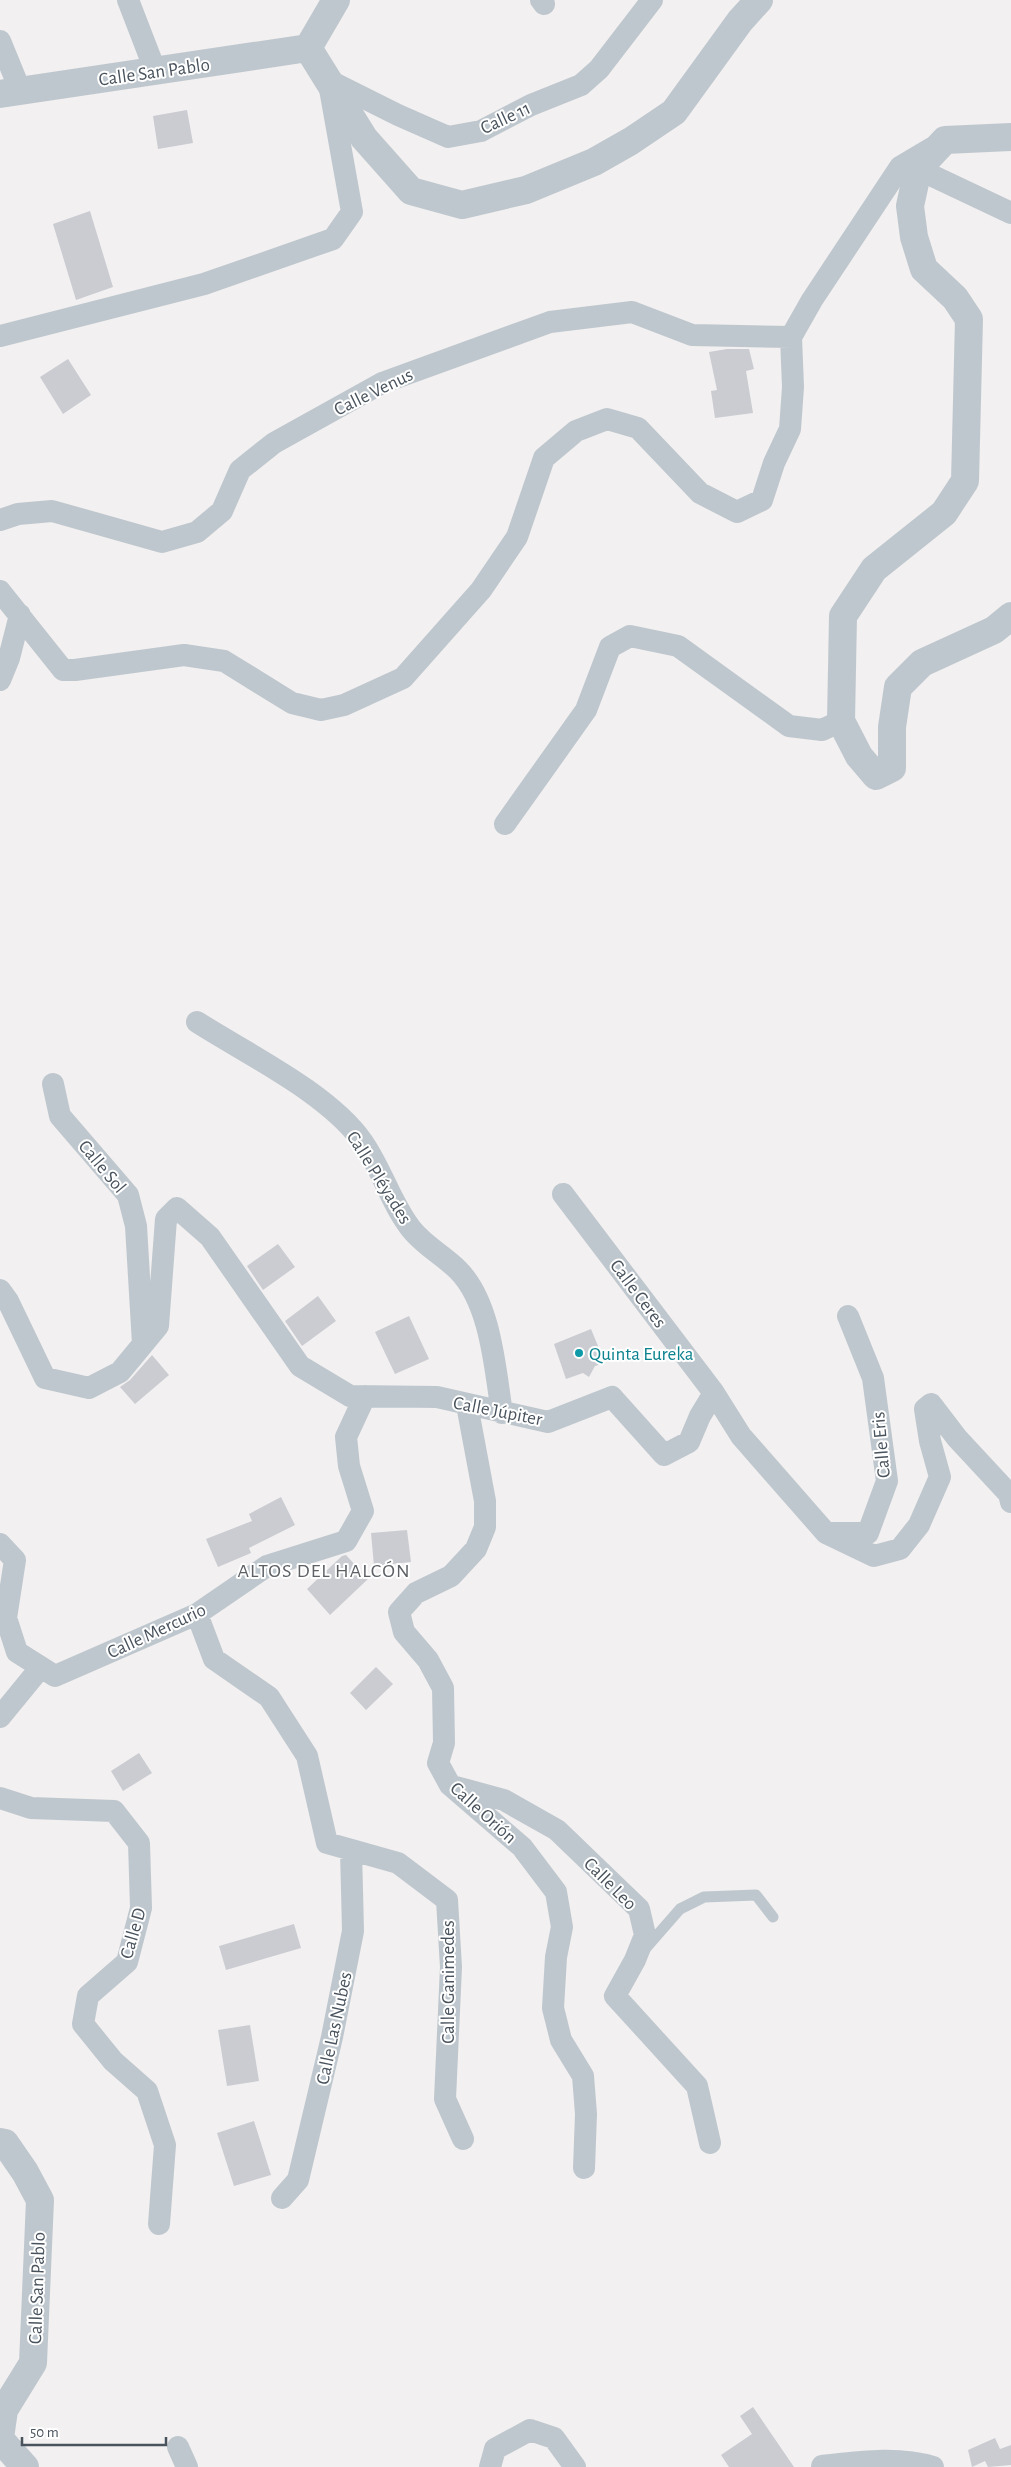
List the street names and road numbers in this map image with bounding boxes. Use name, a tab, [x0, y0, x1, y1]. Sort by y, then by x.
street label: Calle San Pablo	[97, 55, 211, 90]
street label: Calle 11	[478, 99, 534, 138]
street label: Calle Venus	[331, 365, 416, 420]
street label: Calle Pléyades	[343, 1128, 415, 1228]
street label: Calle Sol	[74, 1137, 129, 1197]
street label: Calle Ceres	[606, 1256, 669, 1332]
street label: Calle Júpiter	[452, 1394, 544, 1429]
street label: Calle Eris	[869, 1411, 894, 1479]
street label: Calle Mercurio	[104, 1600, 209, 1662]
street label: Calle Orión	[446, 1779, 520, 1848]
street label: Calle Leo	[580, 1854, 640, 1914]
street label: Calle D	[117, 1906, 150, 1961]
street label: Calle Ganimedes	[439, 1920, 458, 2044]
street label: Calle Las Nubes	[313, 1970, 356, 2086]
street label: Calle San Pablo	[26, 2232, 49, 2344]

